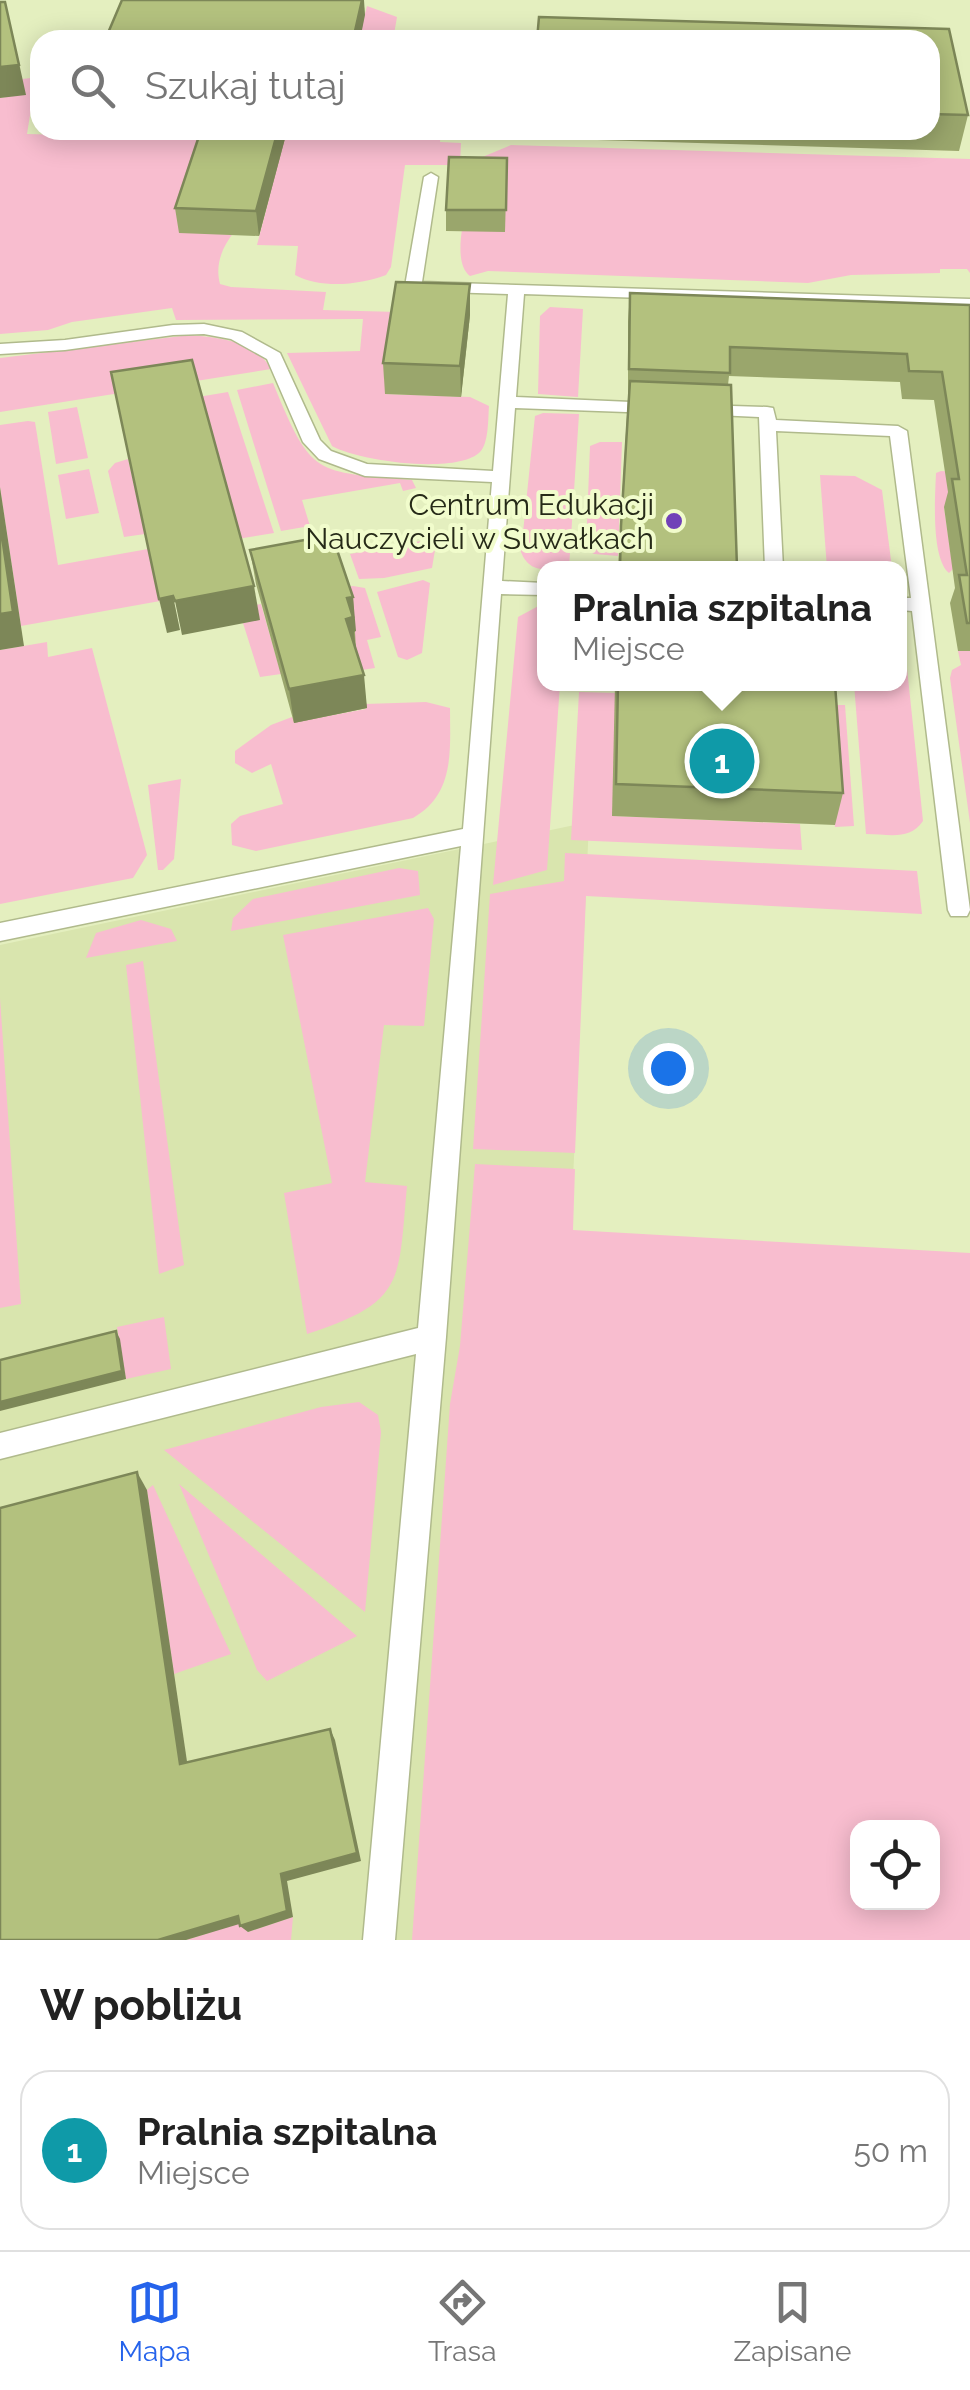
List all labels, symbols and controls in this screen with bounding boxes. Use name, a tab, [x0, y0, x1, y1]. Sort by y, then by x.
search box	[30, 30, 940, 140]
icon: search	[65, 58, 120, 113]
text: Szukaj tutaj	[145, 63, 346, 108]
place label: Centrum Edukacji Nauczycieli w Suwałkach	[305, 487, 654, 556]
marker: Centrum Edukacji Nauczycieli w Suwałkach	[663, 510, 685, 532]
popup	[537, 561, 907, 691]
text: Pralnia szpitalna	[572, 585, 872, 630]
text: Miejsce	[572, 630, 685, 667]
pin: 1	[690, 724, 754, 798]
your location	[643, 1043, 694, 1094]
map controls	[850, 1820, 940, 1910]
button: locate	[850, 1820, 940, 1910]
text: W pobliżu	[40, 1981, 242, 2030]
text: Pralnia szpitalna	[137, 2109, 437, 2154]
text: 1	[67, 2132, 82, 2169]
text: 50 m	[853, 2132, 928, 2169]
text: Miejsce	[137, 2154, 250, 2191]
tab: Mapa	[119, 2275, 191, 2368]
tab: Trasa	[428, 2275, 496, 2368]
tab: Zapisane	[734, 2275, 851, 2368]

